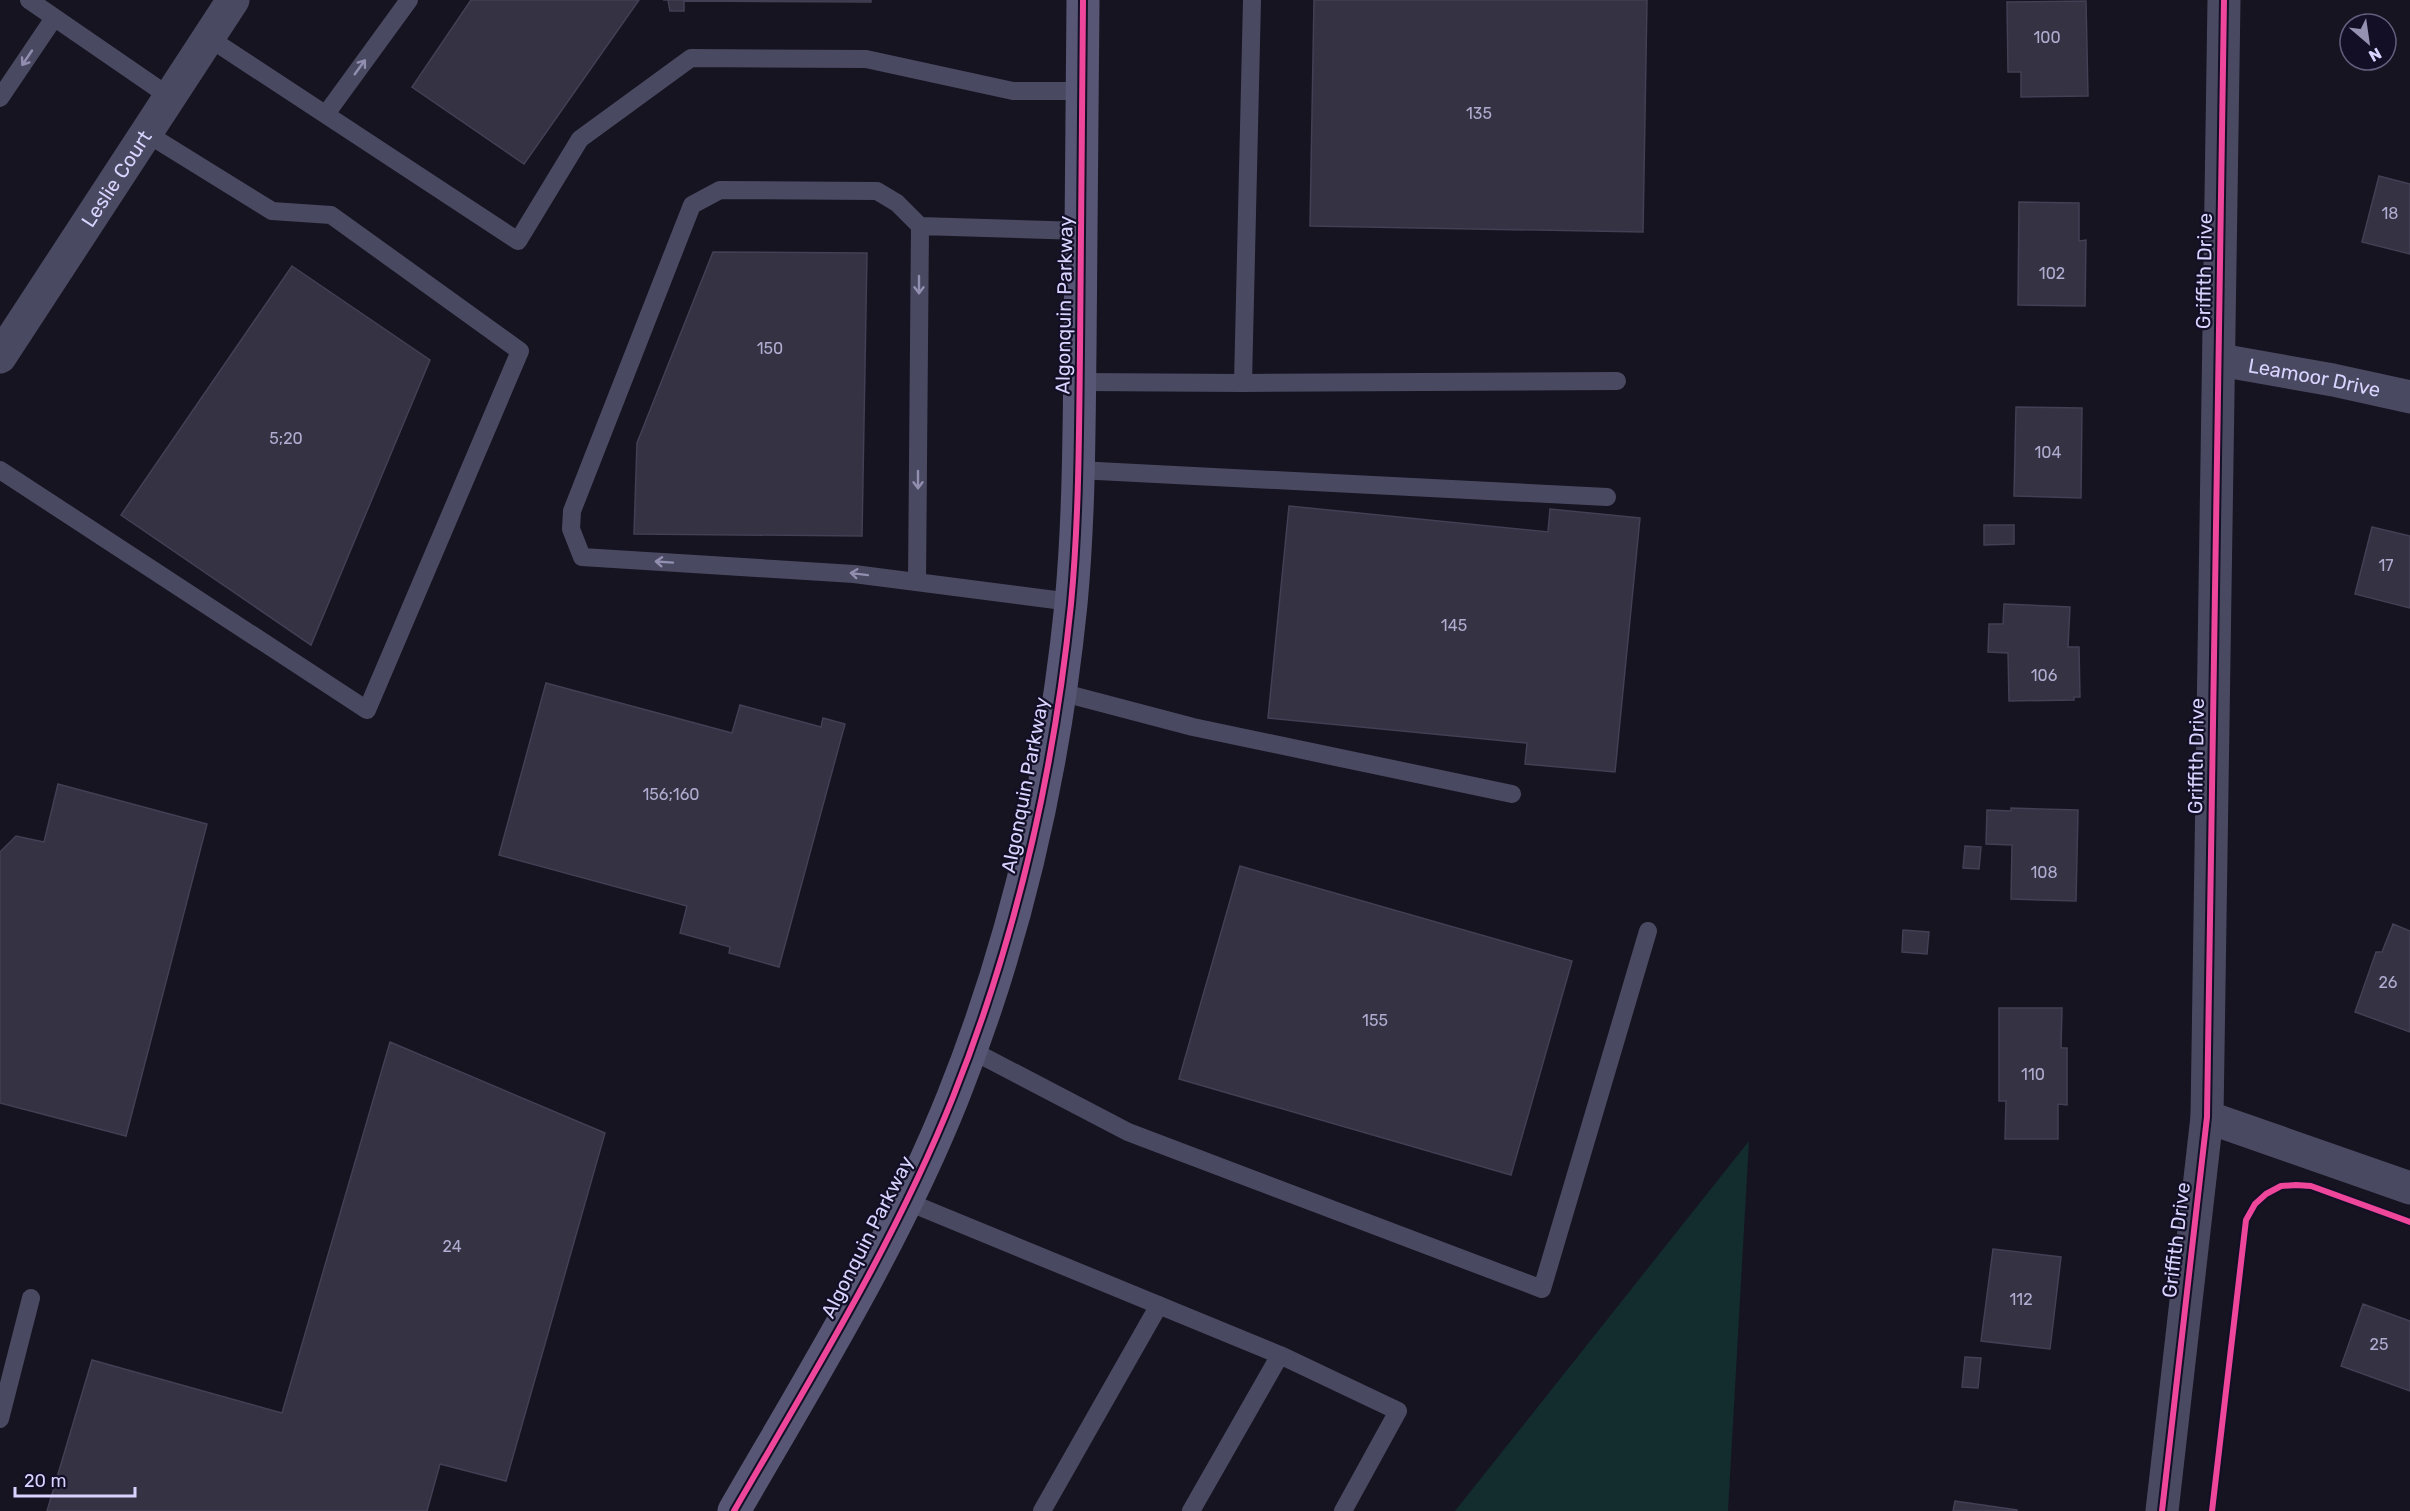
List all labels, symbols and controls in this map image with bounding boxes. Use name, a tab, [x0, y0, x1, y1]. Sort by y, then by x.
north arrow	[2338, 12, 2398, 72]
house number: 100	[2033, 28, 2061, 47]
text: N	[2365, 44, 2385, 66]
one-way arrow	[21, 49, 33, 66]
one-way arrow	[354, 59, 367, 75]
house number: 135	[1466, 104, 1492, 123]
street label: Leslie Court	[76, 126, 157, 231]
house number: 18	[2381, 204, 2399, 223]
street label: Griffith Drive	[2191, 213, 2217, 329]
street label: Algonquin Parkway	[1050, 215, 1078, 395]
house number: 102	[2039, 264, 2065, 283]
one-way arrow	[913, 274, 925, 294]
house number: 150	[757, 339, 783, 358]
street label: Leamoor Drive	[2246, 353, 2383, 402]
house number: 5;20	[269, 429, 303, 448]
house number: 104	[2035, 443, 2062, 462]
one-way arrow	[912, 469, 923, 489]
one-way arrow	[655, 556, 675, 567]
house number: 17	[2378, 556, 2394, 575]
one-way arrow	[849, 569, 869, 580]
house number: 145	[1441, 616, 1467, 635]
house number: 106	[2031, 666, 2058, 685]
street label: Algonquin Parkway	[996, 695, 1054, 875]
street label: Griffith Drive	[2183, 698, 2209, 814]
house number: 156;160	[643, 785, 700, 804]
house number: 108	[2030, 863, 2058, 882]
house number: 26	[2378, 973, 2398, 992]
house number: 155	[1362, 1011, 1388, 1030]
house number: 110	[2021, 1065, 2045, 1084]
street label: Algonquin Parkway	[816, 1152, 918, 1322]
street label: Griffith Drive	[2157, 1181, 2195, 1299]
house number: 24	[442, 1237, 462, 1256]
house number: 112	[2009, 1290, 2033, 1309]
house number: 25	[2370, 1335, 2388, 1354]
scale bar	[15, 1460, 135, 1498]
text: 20 m	[24, 1470, 66, 1492]

